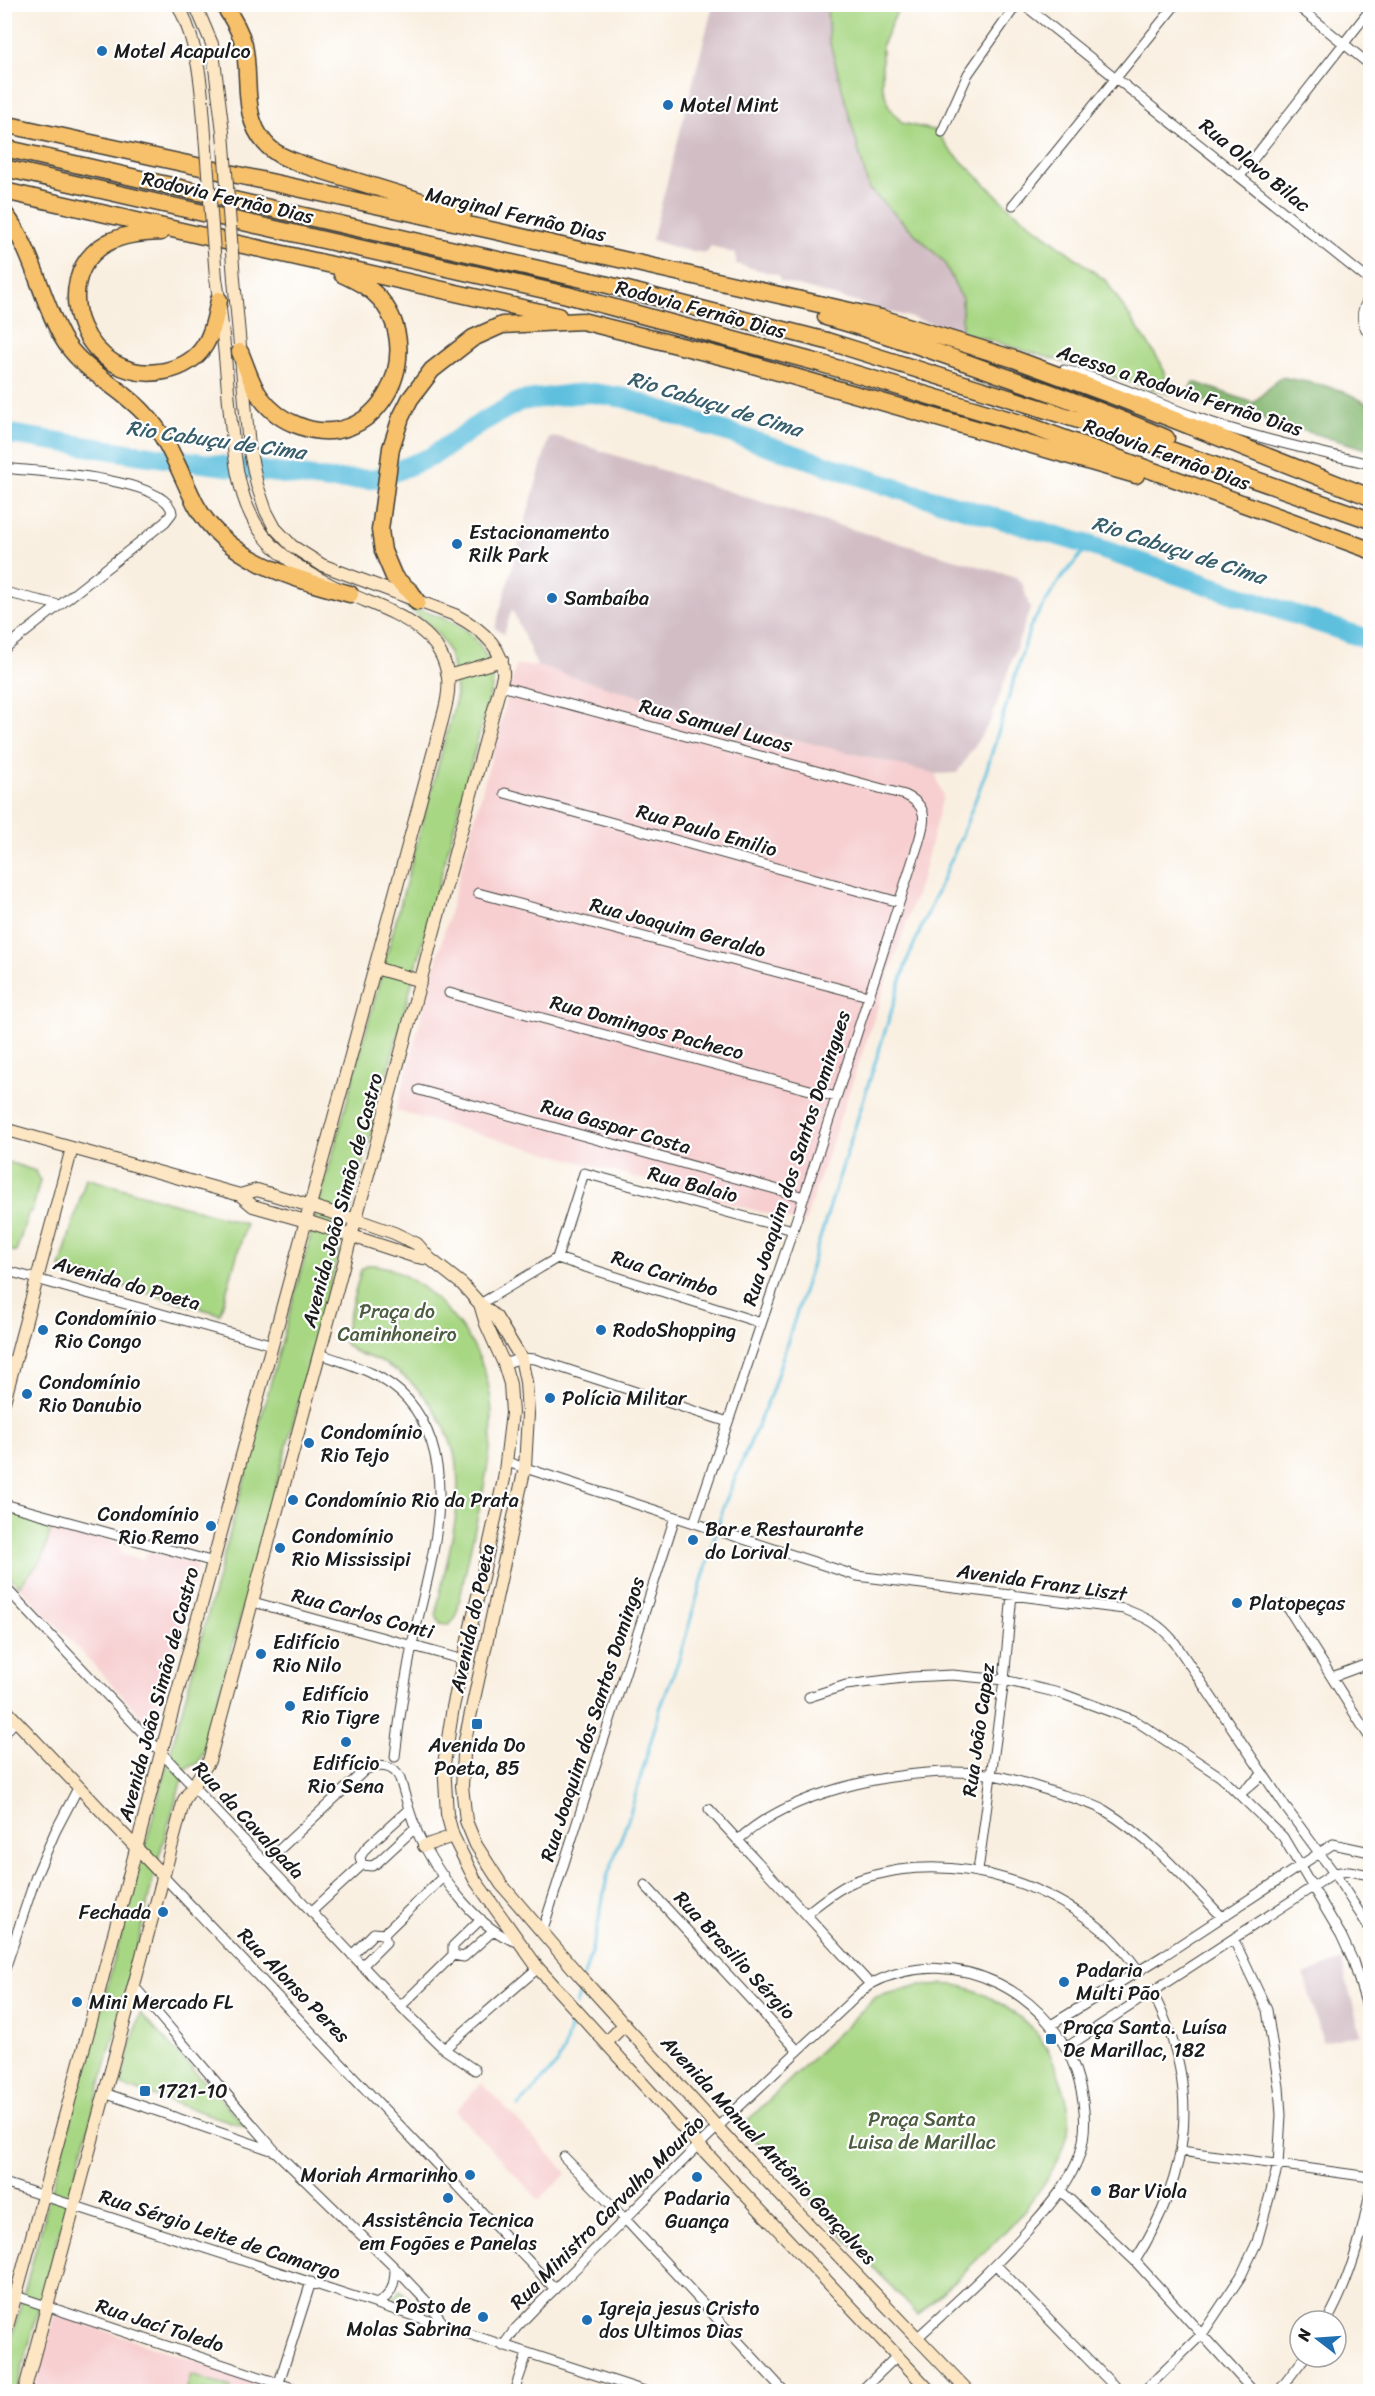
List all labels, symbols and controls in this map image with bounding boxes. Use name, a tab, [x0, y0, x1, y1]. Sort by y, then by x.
place label: Motel Acapulco	[114, 34, 251, 69]
marker: Motel Acapulco	[95, 44, 109, 58]
place label: Motel Mint	[680, 88, 779, 123]
marker: Motel Mint	[661, 98, 675, 112]
street label: Rua Olavo Bilac	[1191, 109, 1318, 222]
street label: Rodovia Fernão Dias	[139, 161, 318, 234]
street label: Marginal Fernão Dias	[422, 177, 610, 252]
street label: Rodovia Fernão Dias	[612, 270, 791, 349]
street label: Acesso a Rodovia Fernão Dias	[1052, 334, 1308, 447]
water label: Rio Cabuçu de Cima	[623, 359, 809, 449]
street label: Rodovia Fernão Dias	[1079, 408, 1256, 501]
water label: Rio Cabuçu de Cima	[124, 409, 310, 472]
water label: Rio Cabuçu de Cima	[1087, 504, 1273, 597]
place label: Estacionamento Rilk Park	[469, 515, 610, 573]
marker: Estacionamento Rilk Park	[450, 537, 464, 551]
place label: Sambaíba	[564, 581, 649, 616]
marker: Sambaíba	[545, 591, 559, 605]
street label: Rua Samuel Lucas	[635, 688, 797, 763]
street label: Rua Paulo Emilio	[632, 794, 781, 867]
street label: Rua Joaquim Geraldo	[586, 887, 770, 968]
street label: Rua Domingos Pacheco	[546, 985, 748, 1070]
street label: Rua Joaquim dos Santos Domingues	[732, 1005, 861, 1310]
street label: Avenida João Simão de Castro	[291, 1069, 393, 1332]
street label: Rua Gaspar Costa	[537, 1088, 695, 1165]
street label: Rua Balaio	[644, 1156, 742, 1213]
street label: Rua Carimbo	[607, 1240, 723, 1307]
street label: Avenida do Poeta	[48, 1246, 204, 1321]
park label: Praça do Caminhoneiro	[337, 1294, 457, 1352]
place label: Condomínio Rio Congo	[55, 1301, 156, 1359]
place label: RodoShopping	[613, 1313, 736, 1348]
marker: Condomínio Rio Congo	[36, 1323, 50, 1337]
marker: RodoShopping	[594, 1323, 608, 1337]
place label: Condomínio Rio Danubio	[39, 1365, 142, 1423]
place label: Polícia Militar	[562, 1381, 688, 1416]
marker: Condomínio Rio Danubio	[20, 1387, 34, 1401]
marker: Polícia Militar	[543, 1391, 557, 1405]
place label: Condomínio Rio Tejo	[321, 1415, 422, 1473]
marker: Condomínio Rio Tejo	[302, 1436, 316, 1450]
place label: Condomínio Rio da Prata	[305, 1483, 519, 1518]
marker: Condomínio Rio da Prata	[286, 1493, 300, 1507]
place label: Condomínio Rio Remo	[98, 1497, 199, 1555]
place label: Bar e Restaurante do Lorival	[705, 1512, 864, 1570]
marker: Condomínio Rio Remo	[204, 1519, 218, 1533]
place label: Condomínio Rio Mississipi	[292, 1519, 411, 1577]
marker: Bar e Restaurante do Lorival	[686, 1533, 700, 1547]
street label: Avenida do Poeta	[439, 1540, 505, 1697]
marker: Condomínio Rio Mississipi	[273, 1541, 287, 1555]
street label: Avenida Franz Liszt	[954, 1553, 1130, 1612]
street label: Avenida João Simão de Castro	[107, 1563, 209, 1826]
street label: Rua Joaquim dos Santos Domingos	[530, 1571, 655, 1866]
street label: Rua Carlos Conti	[288, 1578, 438, 1649]
place label: Platopeças	[1249, 1586, 1346, 1621]
marker: Platopeças	[1230, 1596, 1244, 1610]
place label: Edifício Rio Nilo	[273, 1625, 341, 1683]
marker: Edifício Rio Nilo	[254, 1647, 268, 1661]
street label: Rua João Capez	[952, 1661, 1005, 1799]
place label: Edifício Rio Tigre	[302, 1677, 380, 1735]
marker: Edifício Rio Tigre	[283, 1699, 297, 1713]
marker: Avenida Do Poeta, 85	[470, 1717, 484, 1731]
place label: Avenida Do Poeta, 85	[428, 1728, 525, 1786]
marker: Edifício Rio Sena	[339, 1735, 353, 1749]
place label: Edifício Rio Sena	[308, 1746, 384, 1804]
street label: Rua da Cavalgada	[184, 1753, 313, 1888]
street label: Rua Brasilio Sérgio	[665, 1882, 804, 2028]
place label: Fechada	[79, 1895, 151, 1930]
marker: Fechada	[156, 1905, 170, 1919]
street label: Rua Alonso Peres	[229, 1919, 359, 2052]
place label: Padaria Multi Pão	[1076, 1953, 1160, 2011]
marker: Padaria Multi Pão	[1057, 1975, 1071, 1989]
place label: Mini Mercado FL	[89, 1985, 234, 2020]
marker: Mini Mercado FL	[70, 1995, 84, 2009]
place label: Praça Santa. Luísa De Marillac, 182	[1063, 2010, 1227, 2068]
street label: Avenida Manuel Antônio Gonçalves	[651, 2026, 886, 2274]
marker: Praça Santa. Luísa De Marillac, 182	[1044, 2032, 1058, 2046]
place label: 1721-10	[157, 2074, 228, 2109]
marker: 1721-10	[138, 2084, 152, 2098]
park label: Praça Santa Luisa de Marillac	[848, 2102, 996, 2160]
street label: Rua Ministro Carvalho Mourão	[501, 2106, 713, 2318]
place label: Moriah Armarinho	[300, 2158, 458, 2193]
marker: Moriah Armarinho	[463, 2168, 477, 2182]
marker: Padaria Guança	[690, 2170, 704, 2184]
place label: Bar Viola	[1108, 2174, 1187, 2209]
street label: Rua Sérgio Leite de Camargo	[95, 2179, 345, 2290]
place label: Padaria Guança	[664, 2181, 730, 2239]
marker: Bar Viola	[1089, 2184, 1103, 2198]
marker: Assistência Tecnica em Fogões e Panelas	[441, 2191, 455, 2205]
place label: Assistência Tecnica em Fogões e Panelas	[359, 2203, 537, 2261]
street label: Rua Jací Toledo	[91, 2288, 229, 2363]
place label: Posto de Molas Sabrina	[347, 2289, 472, 2347]
place label: Igreja jesus Cristo dos Ultimos Dias	[598, 2291, 759, 2349]
north arrow	[1288, 2309, 1348, 2369]
marker: Posto de Molas Sabrina	[476, 2310, 490, 2324]
marker: Igreja jesus Cristo dos Ultimos Dias	[580, 2313, 594, 2327]
text: N	[1288, 2324, 1320, 2345]

